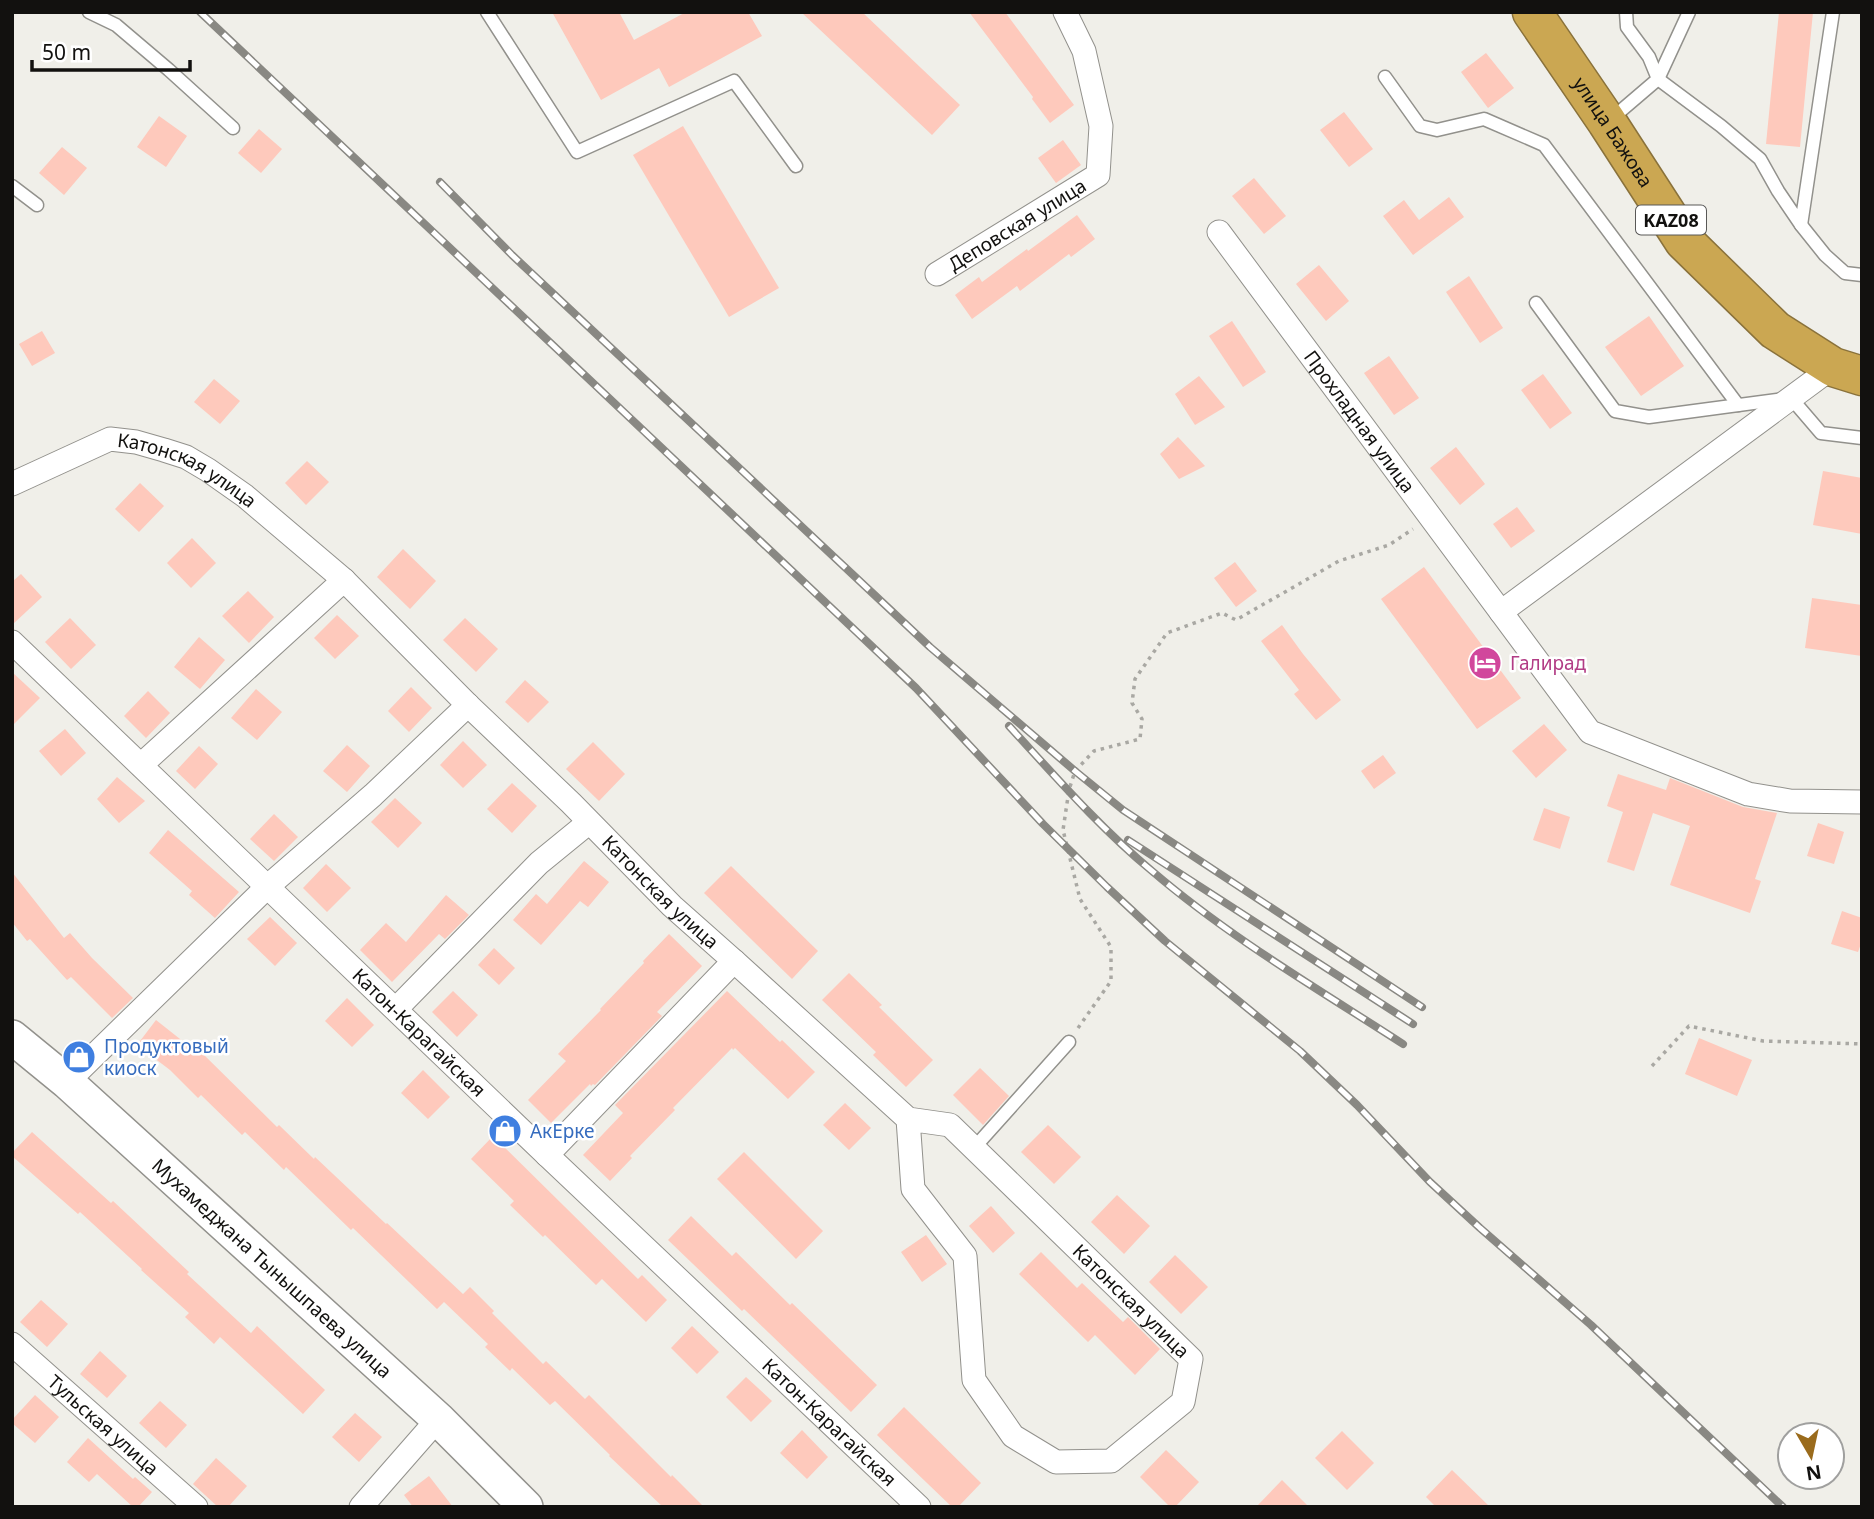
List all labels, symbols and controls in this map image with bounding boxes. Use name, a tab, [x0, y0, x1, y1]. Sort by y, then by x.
scale bar	[32, 28, 189, 72]
text: 50 m	[42, 38, 91, 66]
street label: улица Бажова	[1567, 72, 1659, 192]
street label: Деповская улица	[943, 172, 1091, 277]
road number: KAZ08	[1636, 205, 1706, 234]
street label: Прохладная улица	[1298, 345, 1421, 498]
street label: Катонская улица	[116, 427, 262, 513]
hotel icon: Галирад	[1466, 644, 1504, 682]
place label: Галирад	[1510, 650, 1587, 676]
street label: Катонская улица	[596, 829, 724, 955]
street label: Катон-Карагайская	[347, 962, 491, 1102]
place label: Продуктовый киоск	[104, 1033, 229, 1081]
shop icon: Продуктовый киоск	[60, 1038, 98, 1076]
shop icon: АкЕрке	[486, 1112, 524, 1150]
place label: АкЕрке	[530, 1118, 595, 1144]
street label: Мухамеджана Тынышпаева улица	[147, 1153, 397, 1384]
street label: Катонская улица	[1067, 1238, 1195, 1364]
street label: Катон-Карагайская	[757, 1352, 902, 1492]
street label: Тульская улица	[42, 1369, 164, 1481]
north arrow	[1776, 1421, 1846, 1491]
text: N	[1804, 1459, 1823, 1487]

